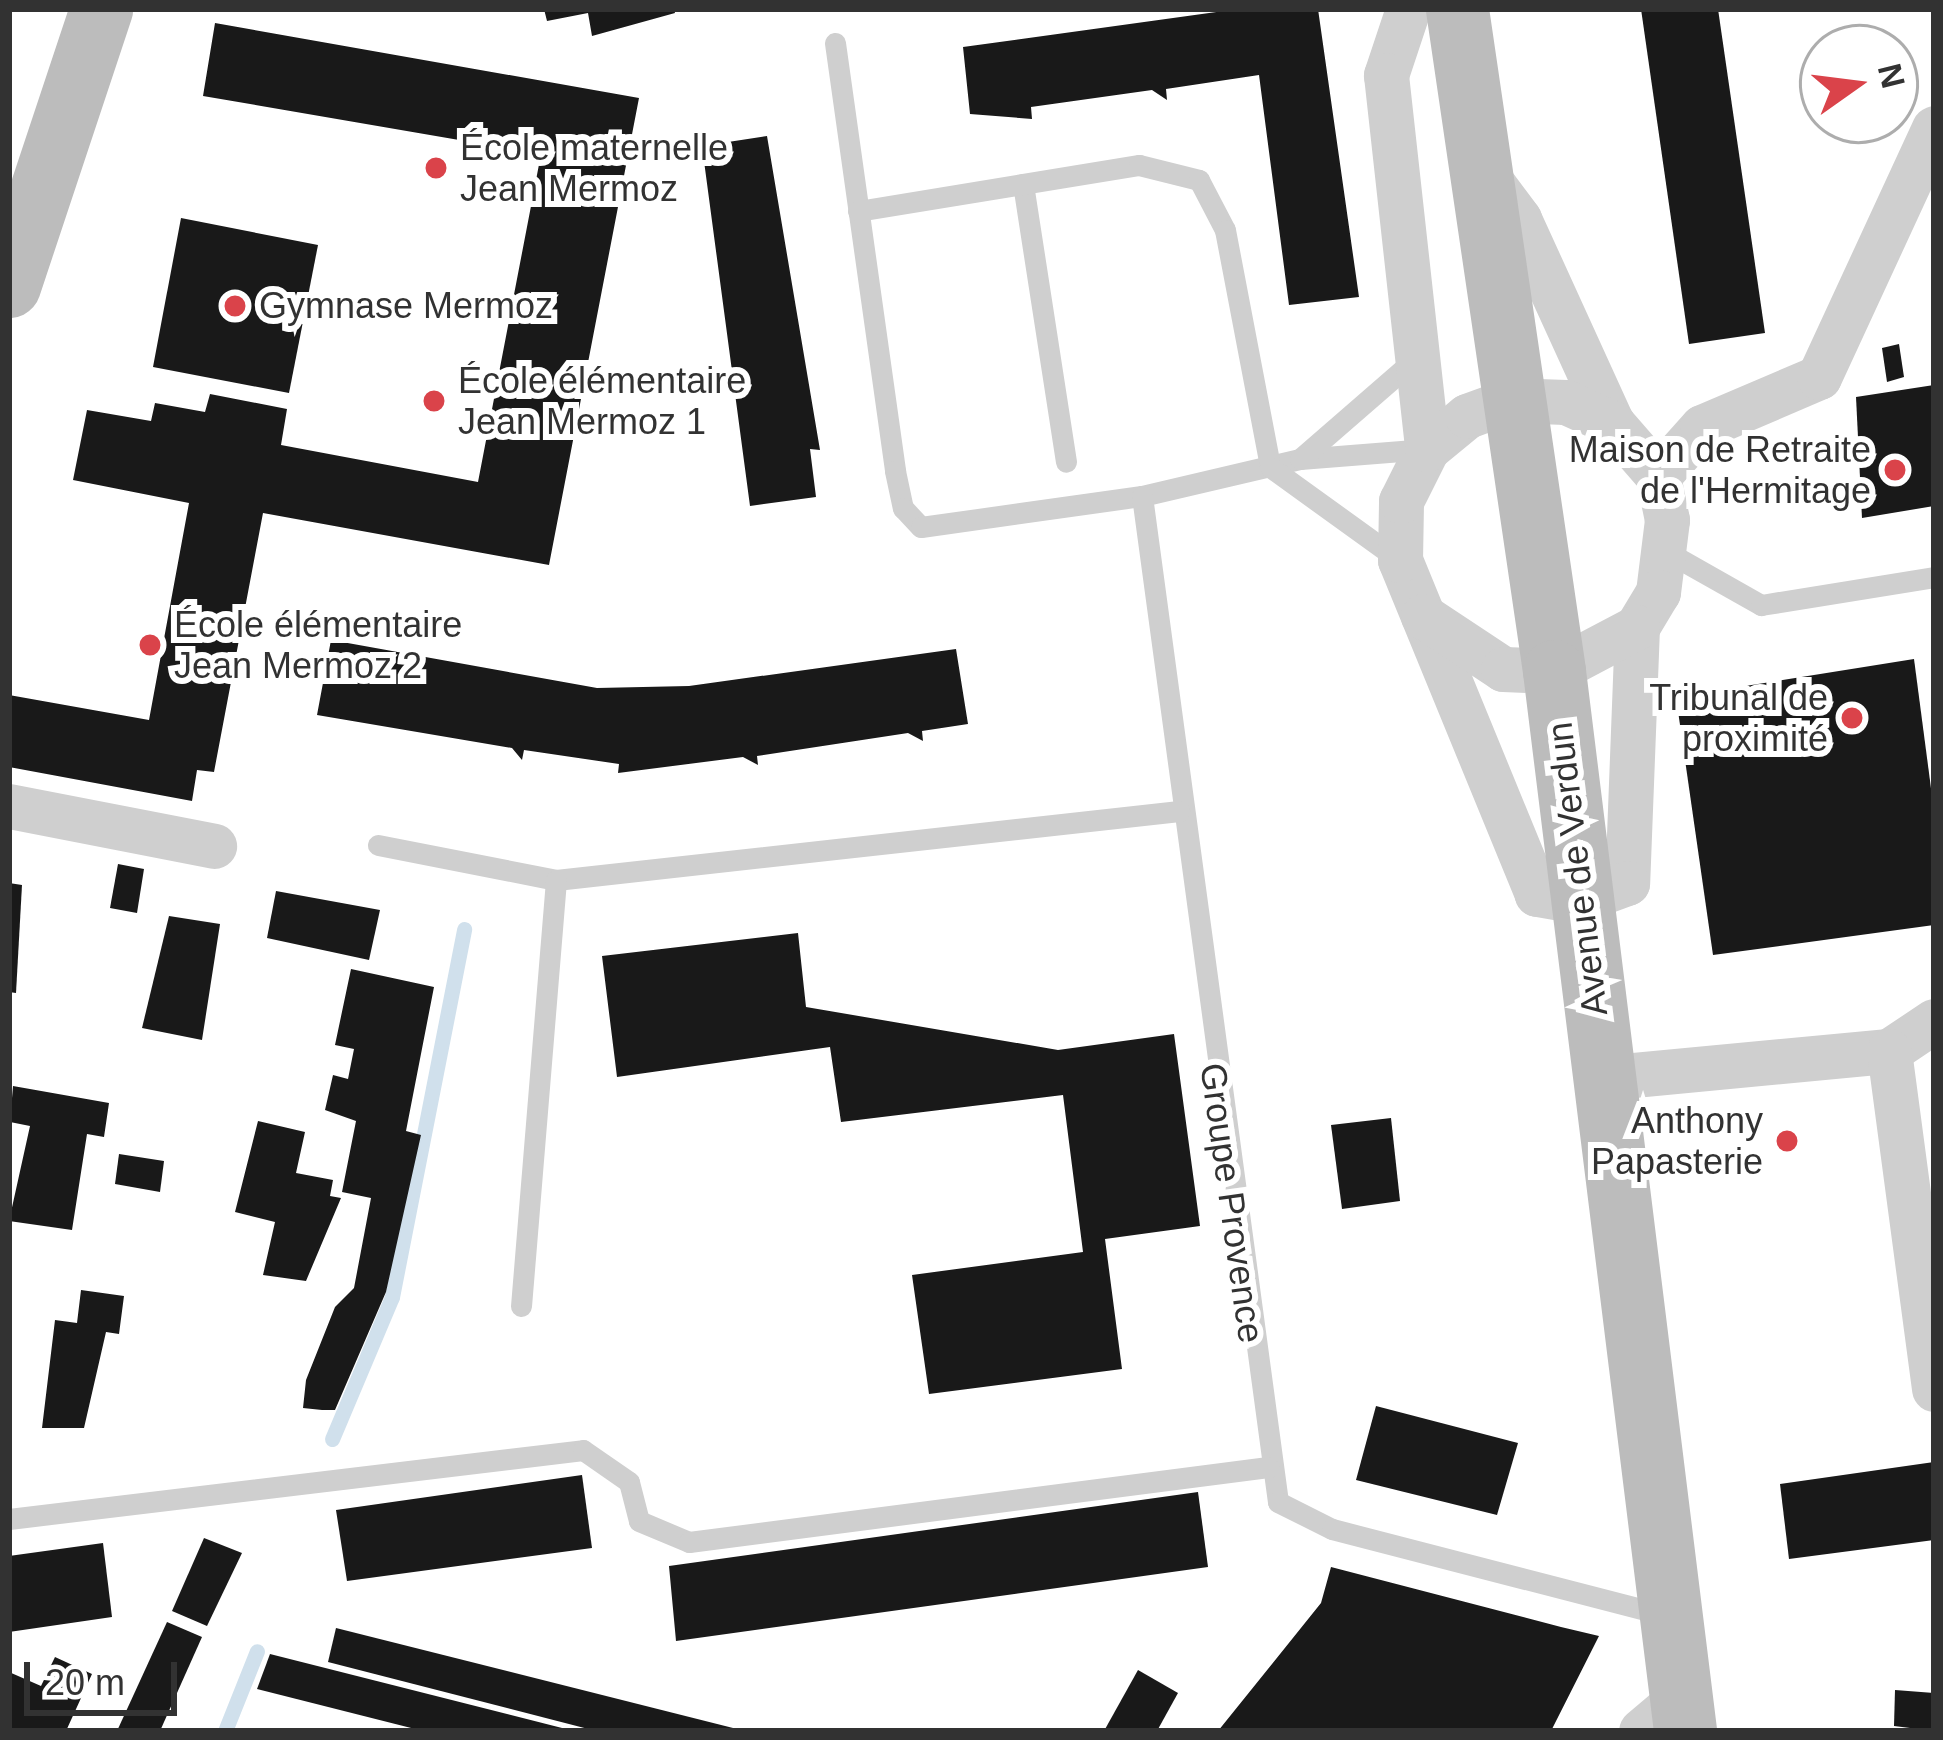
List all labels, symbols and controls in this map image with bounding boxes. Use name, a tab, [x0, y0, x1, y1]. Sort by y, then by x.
north arrow	[1799, 24, 1919, 144]
text: N	[1871, 60, 1912, 92]
place label: École maternelle Jean Mermoz	[460, 125, 728, 210]
marker: École maternelle Jean Mermoz	[423, 155, 449, 181]
place label: Gymnase Mermoz	[259, 284, 553, 328]
marker: Gymnase Mermoz	[222, 293, 248, 319]
place label: École élémentaire Jean Mermoz 1	[458, 358, 746, 443]
marker: École élémentaire Jean Mermoz 1	[421, 388, 447, 414]
place label: Maison de Retraite de l'Hermitage	[1569, 427, 1871, 512]
marker: Maison de Retraite de l'Hermitage	[1882, 457, 1908, 483]
place label: École élémentaire Jean Mermoz 2	[174, 602, 462, 687]
marker: École élémentaire Jean Mermoz 2	[137, 632, 163, 658]
place label: Tribunal de proximité	[1649, 675, 1828, 760]
marker: Tribunal de proximité	[1839, 705, 1865, 731]
street label: Avenue de Verdun	[1538, 720, 1616, 1018]
street label: Groupe Provence	[1191, 1060, 1273, 1346]
place label: Anthony Papasterie	[1591, 1098, 1763, 1183]
marker: Anthony Papasterie	[1774, 1128, 1800, 1154]
scale bar	[30, 1638, 183, 1712]
text: 20 m	[45, 1662, 125, 1703]

